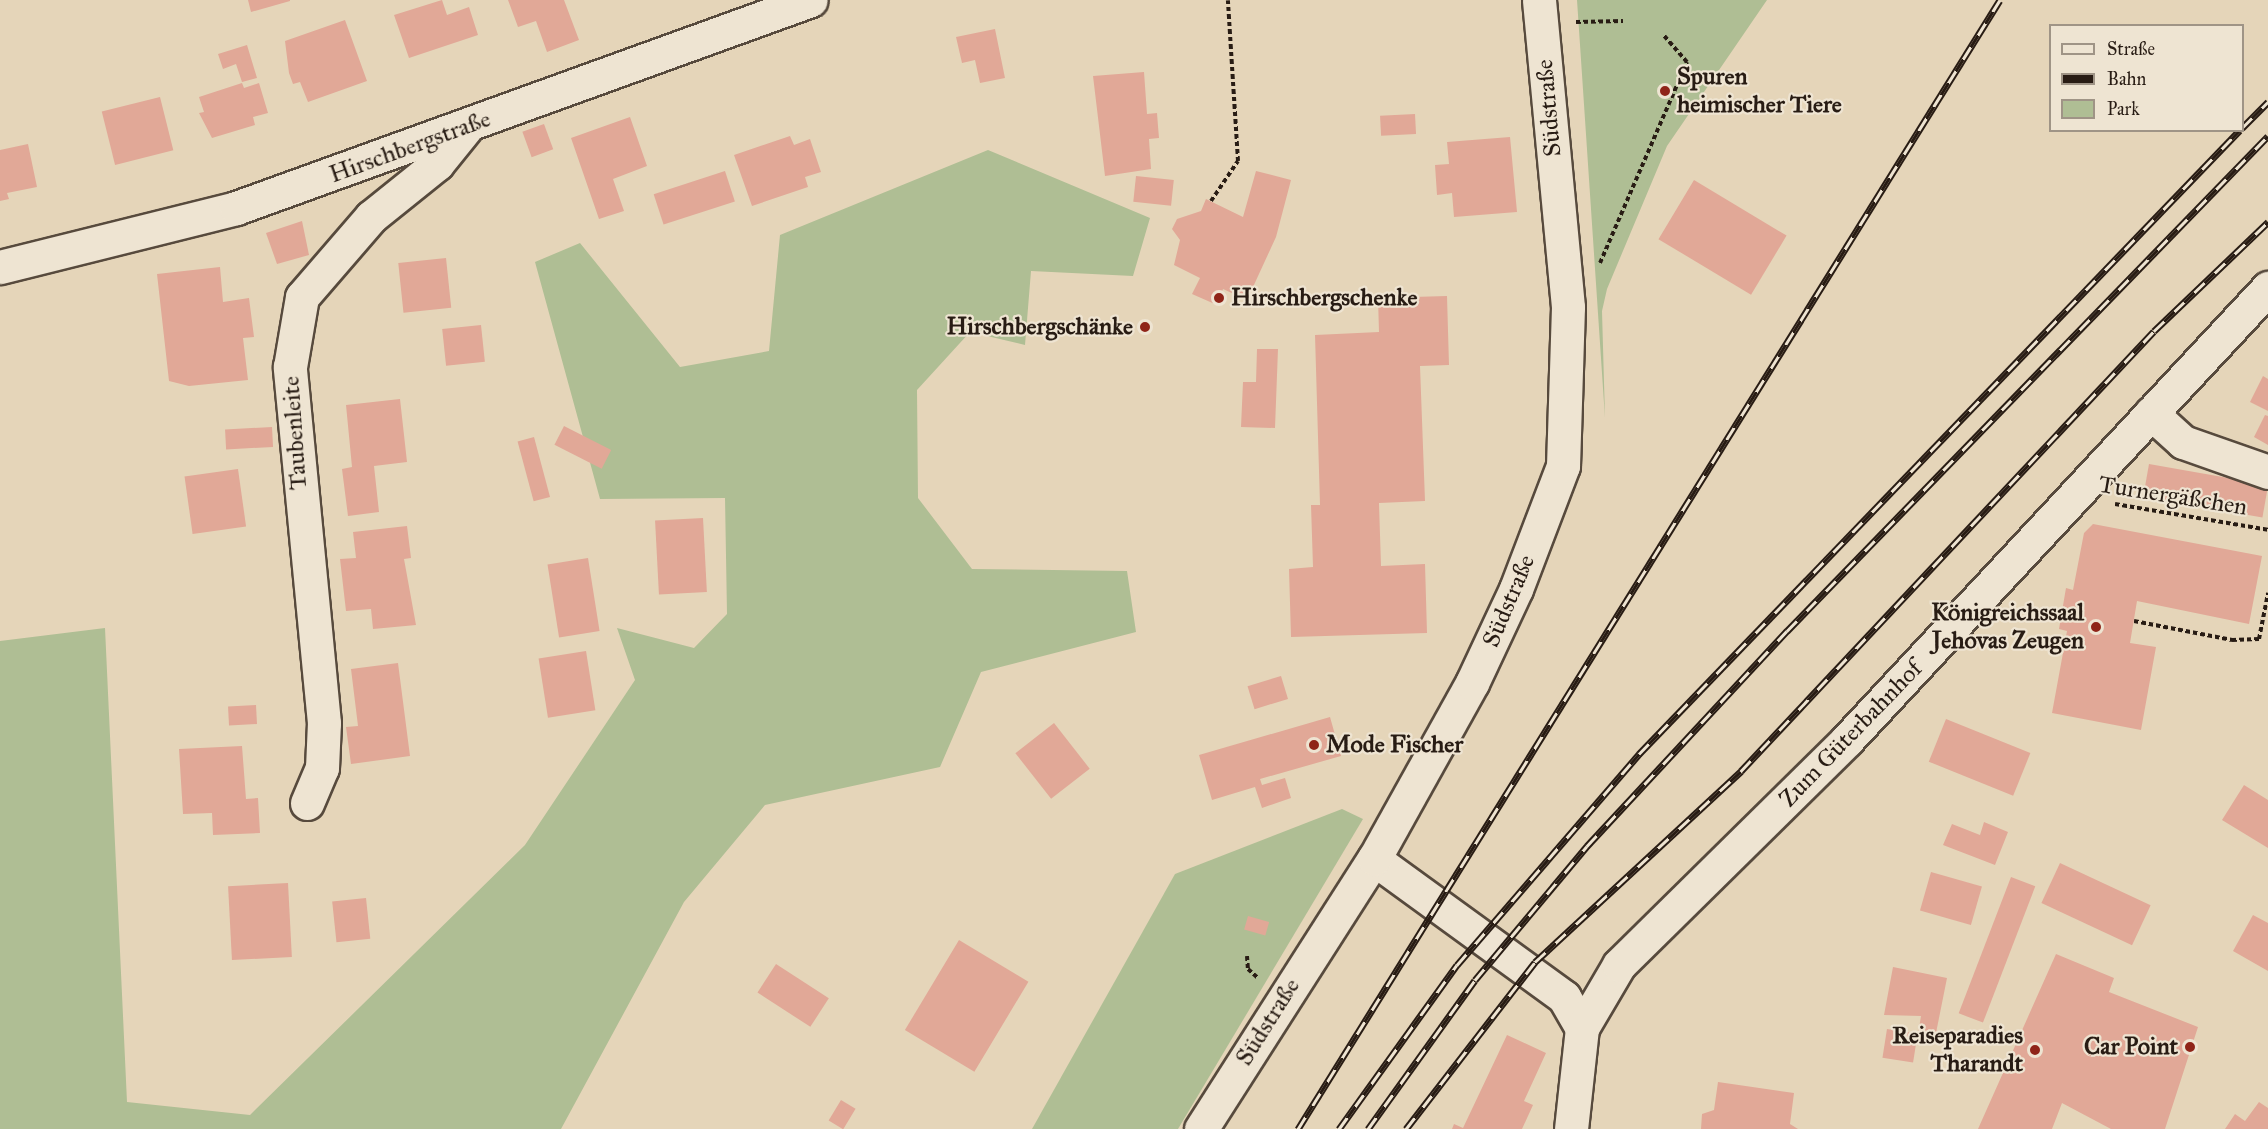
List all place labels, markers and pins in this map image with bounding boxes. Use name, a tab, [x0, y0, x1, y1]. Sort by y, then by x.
place label: Spuren heimischer Tiere	[1677, 63, 1842, 119]
marker: Spuren heimischer Tiere	[1658, 84, 1672, 98]
place label: Hirschbergschenke	[1231, 284, 1417, 312]
marker: Hirschbergschenke	[1212, 291, 1226, 305]
place label: Hirschbergschänke	[946, 313, 1133, 341]
marker: Hirschbergschänke	[1138, 320, 1152, 334]
place label: Königreichssaal Jehovas Zeugen	[1931, 599, 2084, 655]
marker: Königreichssaal Jehovas Zeugen	[2089, 620, 2103, 634]
place label: Mode Fischer	[1326, 731, 1463, 759]
marker: Mode Fischer	[1307, 738, 1321, 752]
place label: Reiseparadies Tharandt	[1892, 1022, 2023, 1078]
place label: Car Point	[2084, 1033, 2178, 1061]
marker: Car Point	[2183, 1040, 2197, 1054]
marker: Reiseparadies Tharandt	[2028, 1043, 2042, 1057]

